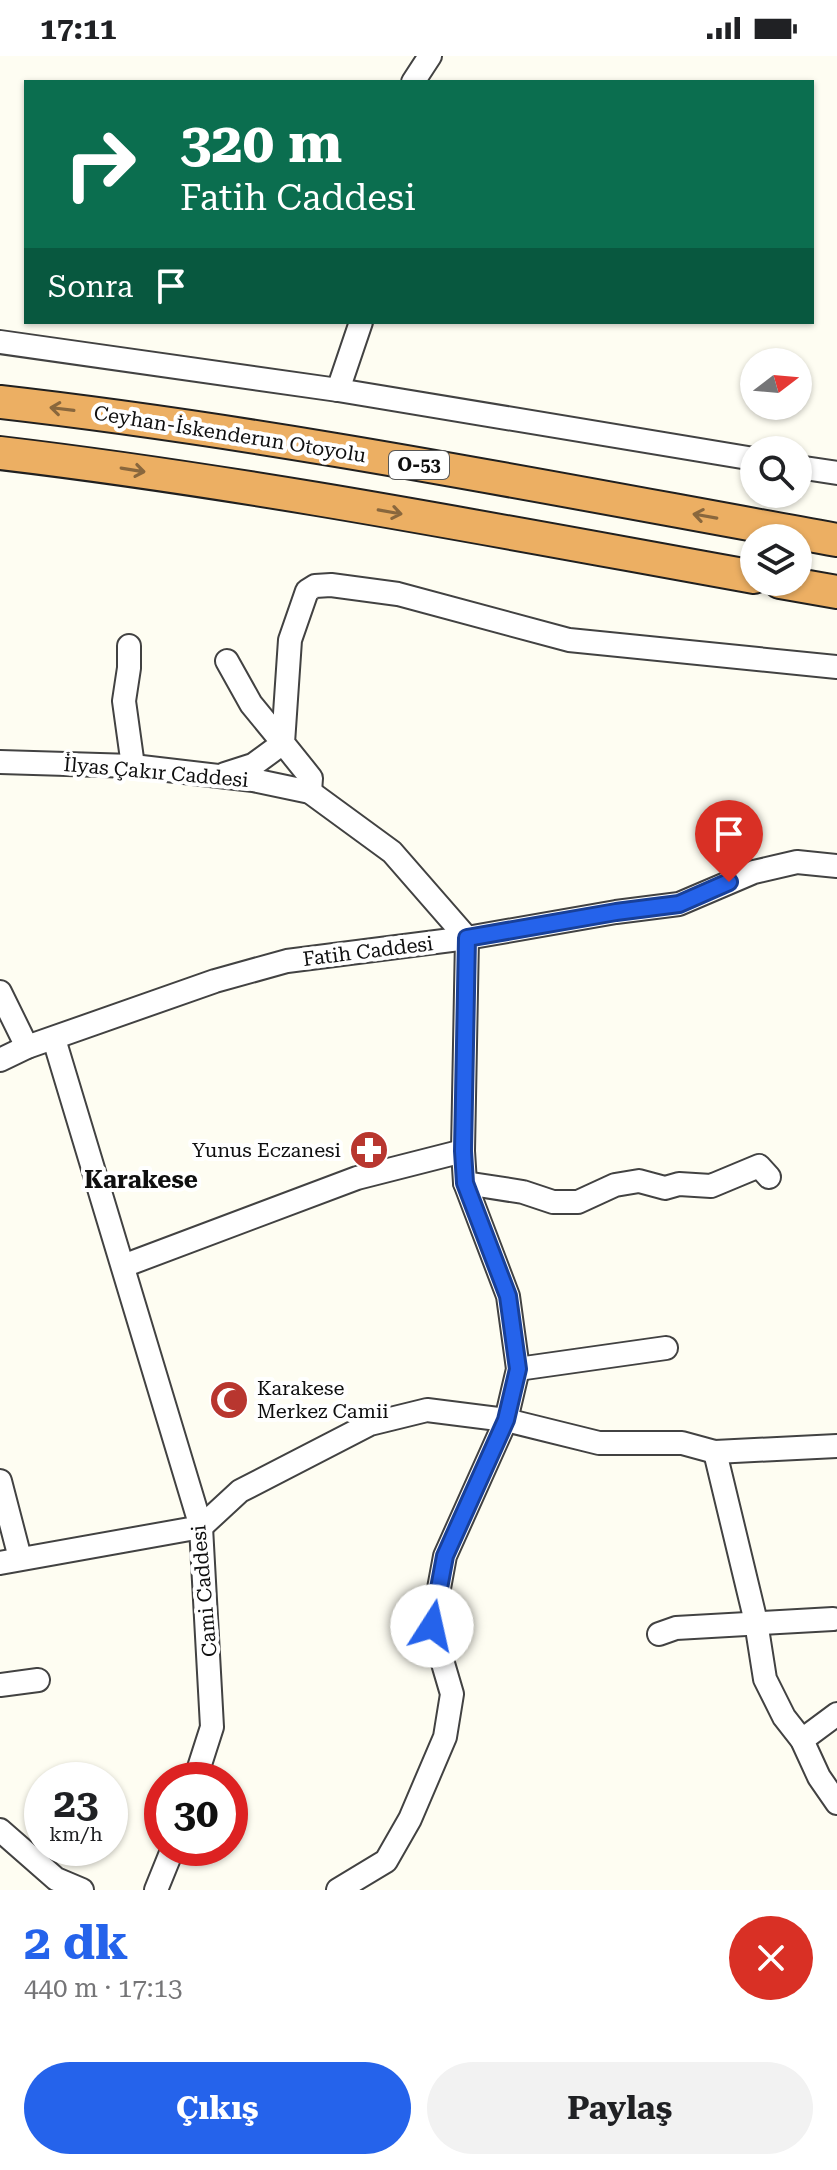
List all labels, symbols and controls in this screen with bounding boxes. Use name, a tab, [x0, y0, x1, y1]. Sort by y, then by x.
text: 17:11	[40, 11, 117, 46]
text: 320 m	[180, 110, 342, 176]
icon: right	[48, 112, 152, 216]
text: Fatih Caddesi	[180, 177, 416, 219]
icon: arrive	[149, 264, 193, 308]
text: Sonra	[48, 269, 133, 304]
north arrow	[740, 348, 812, 420]
map controls	[740, 348, 812, 596]
one-way arrow	[49, 401, 76, 416]
street label: Ceyhan-İskenderun Otoyolu	[92, 401, 368, 467]
button: search	[740, 436, 812, 508]
road number: O-53	[389, 451, 449, 479]
one-way arrow	[120, 463, 145, 478]
one-way arrow	[376, 505, 402, 520]
one-way arrow	[693, 508, 718, 523]
button: layers	[740, 524, 812, 596]
street label: İlyas Çakır Caddesi	[63, 752, 249, 792]
pin	[695, 800, 763, 882]
icon: arrive	[707, 812, 751, 856]
street label: Fatih Caddesi	[302, 931, 434, 971]
pharmacy icon: Yunus Eczanesi	[348, 1129, 390, 1171]
place label: Yunus Eczanesi	[192, 1138, 341, 1162]
district label: Karakese	[84, 1166, 198, 1194]
place label: Karakese Merkez Camii	[257, 1376, 389, 1423]
mosque icon: Karakese Merkez Camii	[208, 1379, 250, 1421]
street label: Cami Caddesi	[186, 1524, 222, 1658]
position arrow	[390, 1584, 474, 1668]
speed limit sign: 30	[144, 1762, 248, 1866]
text: 23	[54, 1780, 98, 1827]
text: km/h	[49, 1822, 103, 1846]
text: 2 dk	[24, 1915, 128, 1971]
button: close	[729, 1916, 813, 2000]
text: 440 m · 17:13	[24, 1973, 183, 2003]
button: Çıkış	[24, 2062, 411, 2154]
button: Paylaş	[427, 2062, 813, 2154]

